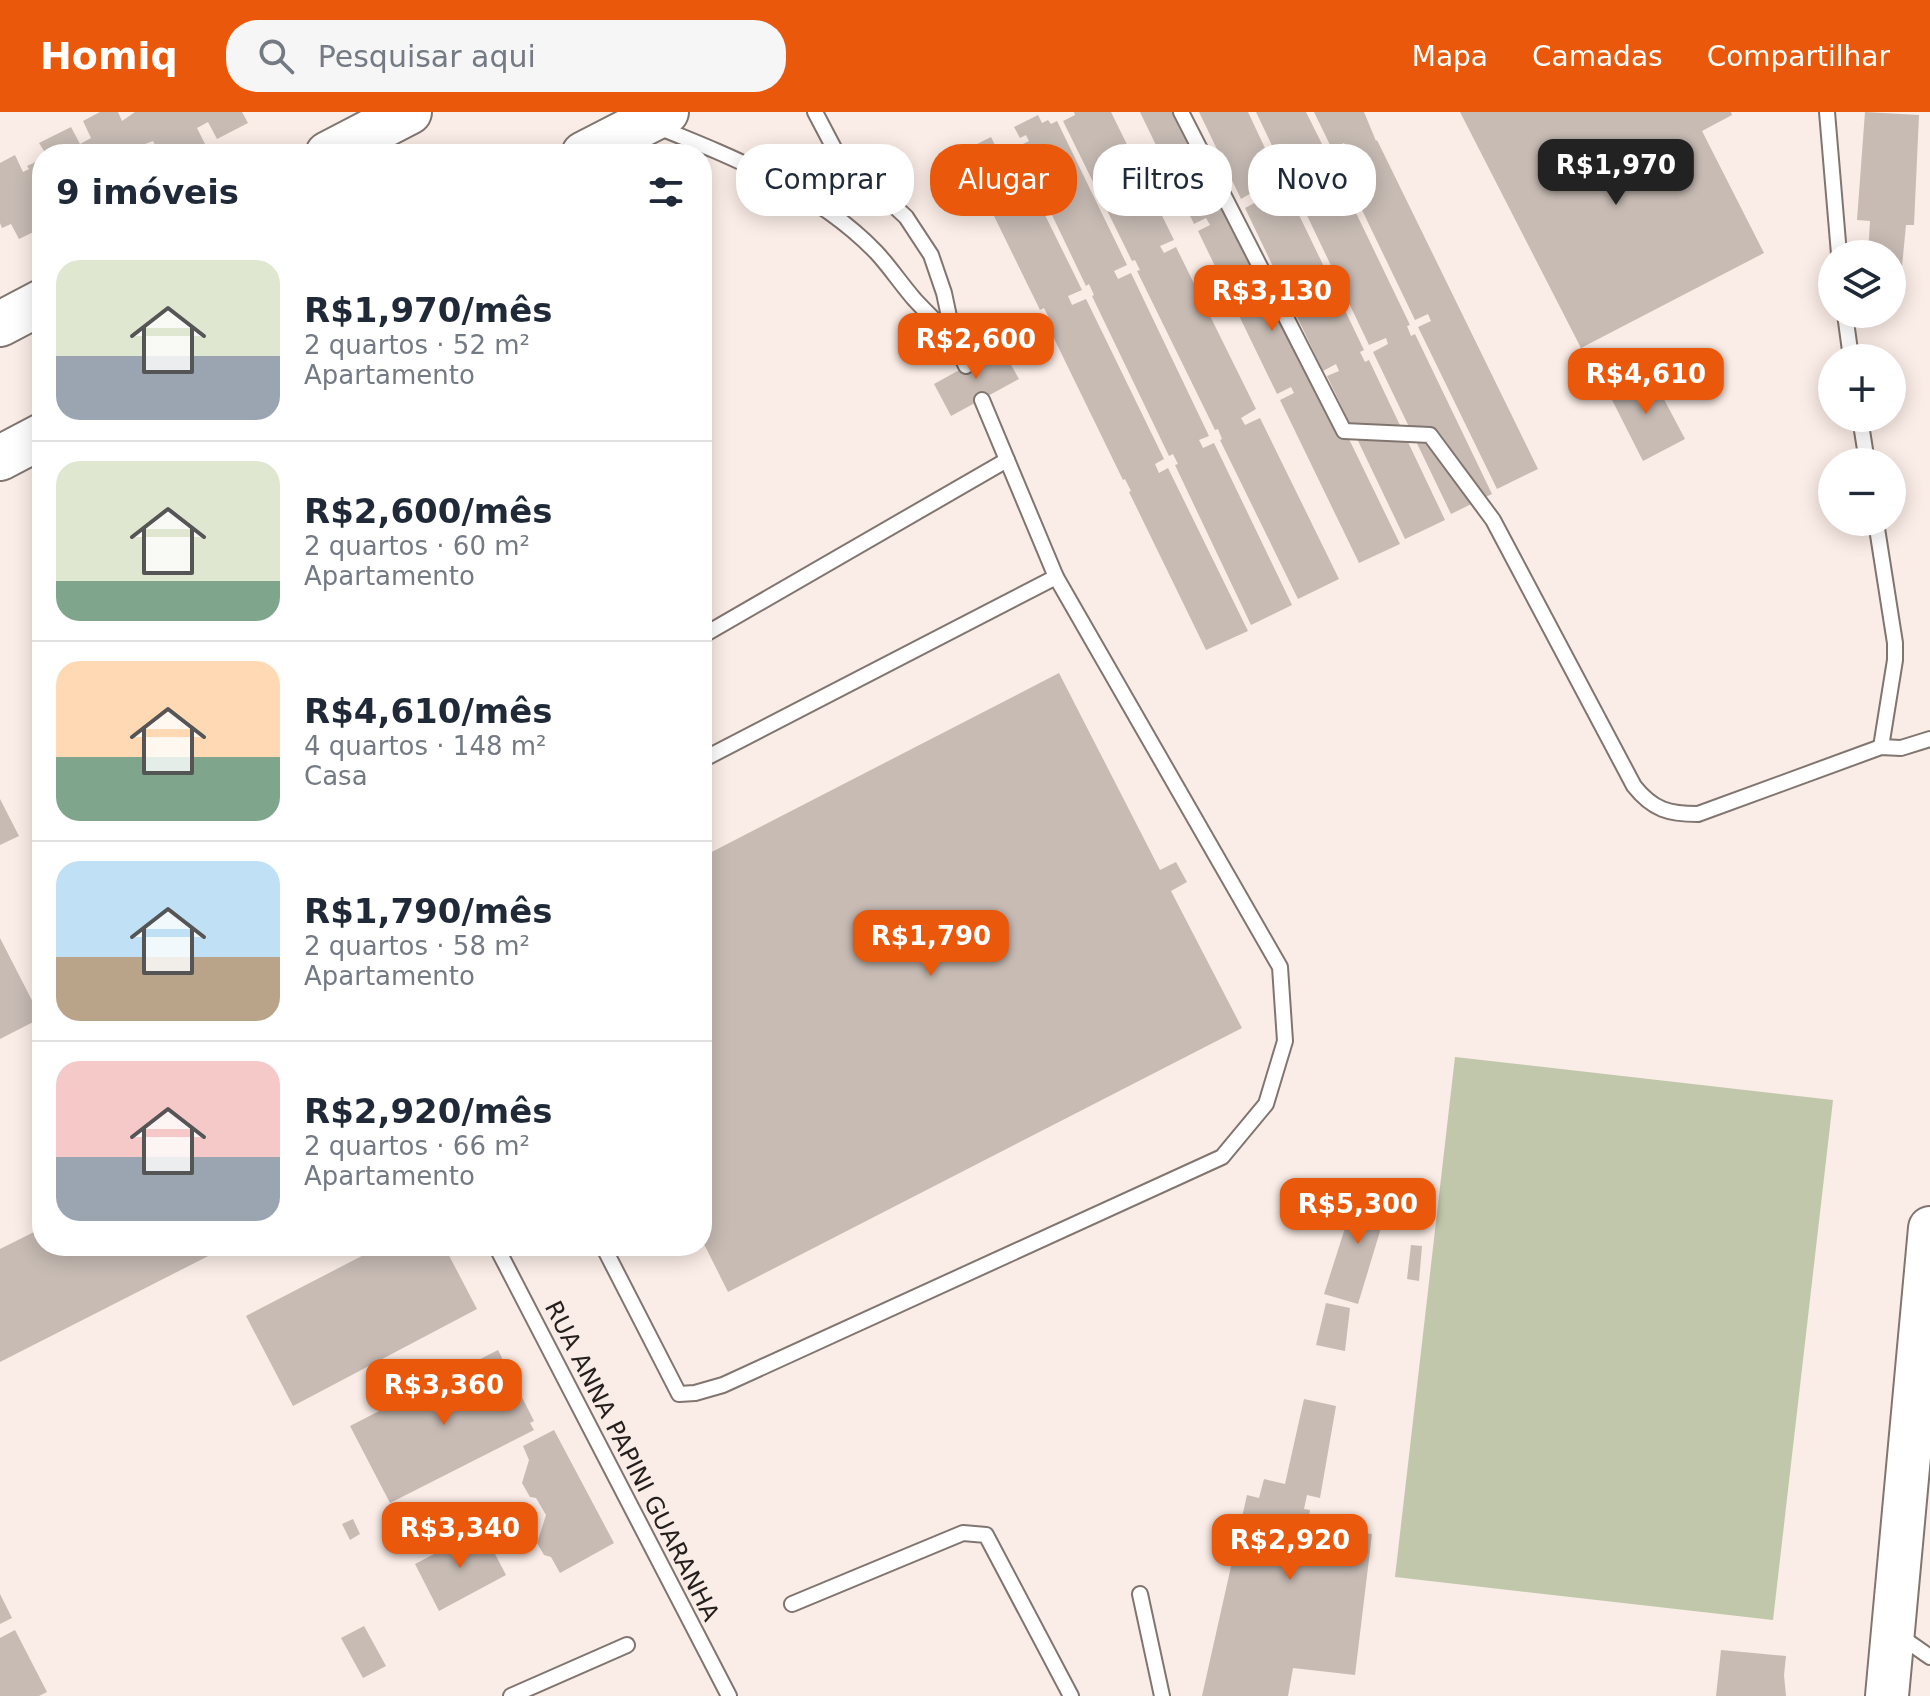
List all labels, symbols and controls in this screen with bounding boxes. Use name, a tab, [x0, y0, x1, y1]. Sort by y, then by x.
search box	[226, 20, 786, 92]
text: Homiq	[40, 34, 178, 78]
icon: search	[254, 34, 298, 78]
text: Pesquisar aqui	[318, 39, 536, 74]
text: Mapa	[1412, 40, 1488, 73]
text: Camadas	[1532, 40, 1663, 73]
text: Compartilhar	[1707, 40, 1890, 73]
pin: R$1,970	[1542, 139, 1690, 207]
chip: Comprar	[736, 144, 914, 216]
chip: Alugar	[930, 144, 1077, 216]
chip: Filtros	[1093, 144, 1232, 216]
chip: Novo	[1248, 144, 1376, 216]
text: R$1,970	[1556, 150, 1676, 180]
icon: filters	[644, 170, 688, 214]
text: 9 imóveis	[56, 172, 239, 212]
map controls	[1818, 240, 1906, 536]
button: layers	[1818, 240, 1906, 328]
pin: R$3,130	[1198, 265, 1346, 333]
text: R$3,130	[1212, 276, 1332, 306]
text: R$1,970/mês	[304, 290, 553, 330]
icon: home	[120, 292, 216, 388]
pin: R$2,600	[902, 313, 1050, 381]
text: R$2,600	[916, 324, 1036, 354]
text: 2 quartos · 52 m²	[304, 330, 530, 360]
button: +	[1818, 344, 1906, 432]
pin: R$4,610	[1572, 348, 1720, 416]
text: R$4,610	[1586, 359, 1706, 389]
text: Apartamento	[304, 360, 475, 390]
button: −	[1818, 448, 1906, 536]
text: R$2,600/mês	[304, 491, 553, 531]
icon: home	[120, 493, 216, 589]
text: 2 quartos · 60 m²	[304, 531, 530, 561]
text: Apartamento	[304, 561, 475, 591]
text: R$4,610/mês	[304, 691, 553, 731]
icon: home	[120, 693, 216, 789]
text: 4 quartos · 148 m²	[304, 731, 547, 761]
text: Casa	[304, 761, 368, 791]
text: R$1,790/mês	[304, 891, 553, 931]
icon: home	[120, 893, 216, 989]
pin: R$1,790	[857, 910, 1005, 978]
text: R$1,790	[871, 921, 991, 951]
text: 2 quartos · 58 m²	[304, 931, 530, 961]
text: Apartamento	[304, 961, 475, 991]
text: R$2,920/mês	[304, 1091, 553, 1131]
icon: home	[120, 1093, 216, 1189]
text: 2 quartos · 66 m²	[304, 1131, 530, 1161]
text: Apartamento	[304, 1161, 475, 1191]
pin: R$5,300	[1284, 1178, 1432, 1246]
text: R$5,300	[1298, 1189, 1418, 1219]
street label: RUA ANNA PAPINI GUARANHA	[539, 1296, 725, 1626]
pin: R$3,360	[370, 1359, 518, 1427]
text: R$3,360	[384, 1370, 504, 1400]
pin: R$3,340	[386, 1502, 534, 1570]
text: R$3,340	[400, 1513, 520, 1543]
pin: R$2,920	[1216, 1514, 1364, 1582]
text: R$2,920	[1230, 1525, 1350, 1555]

